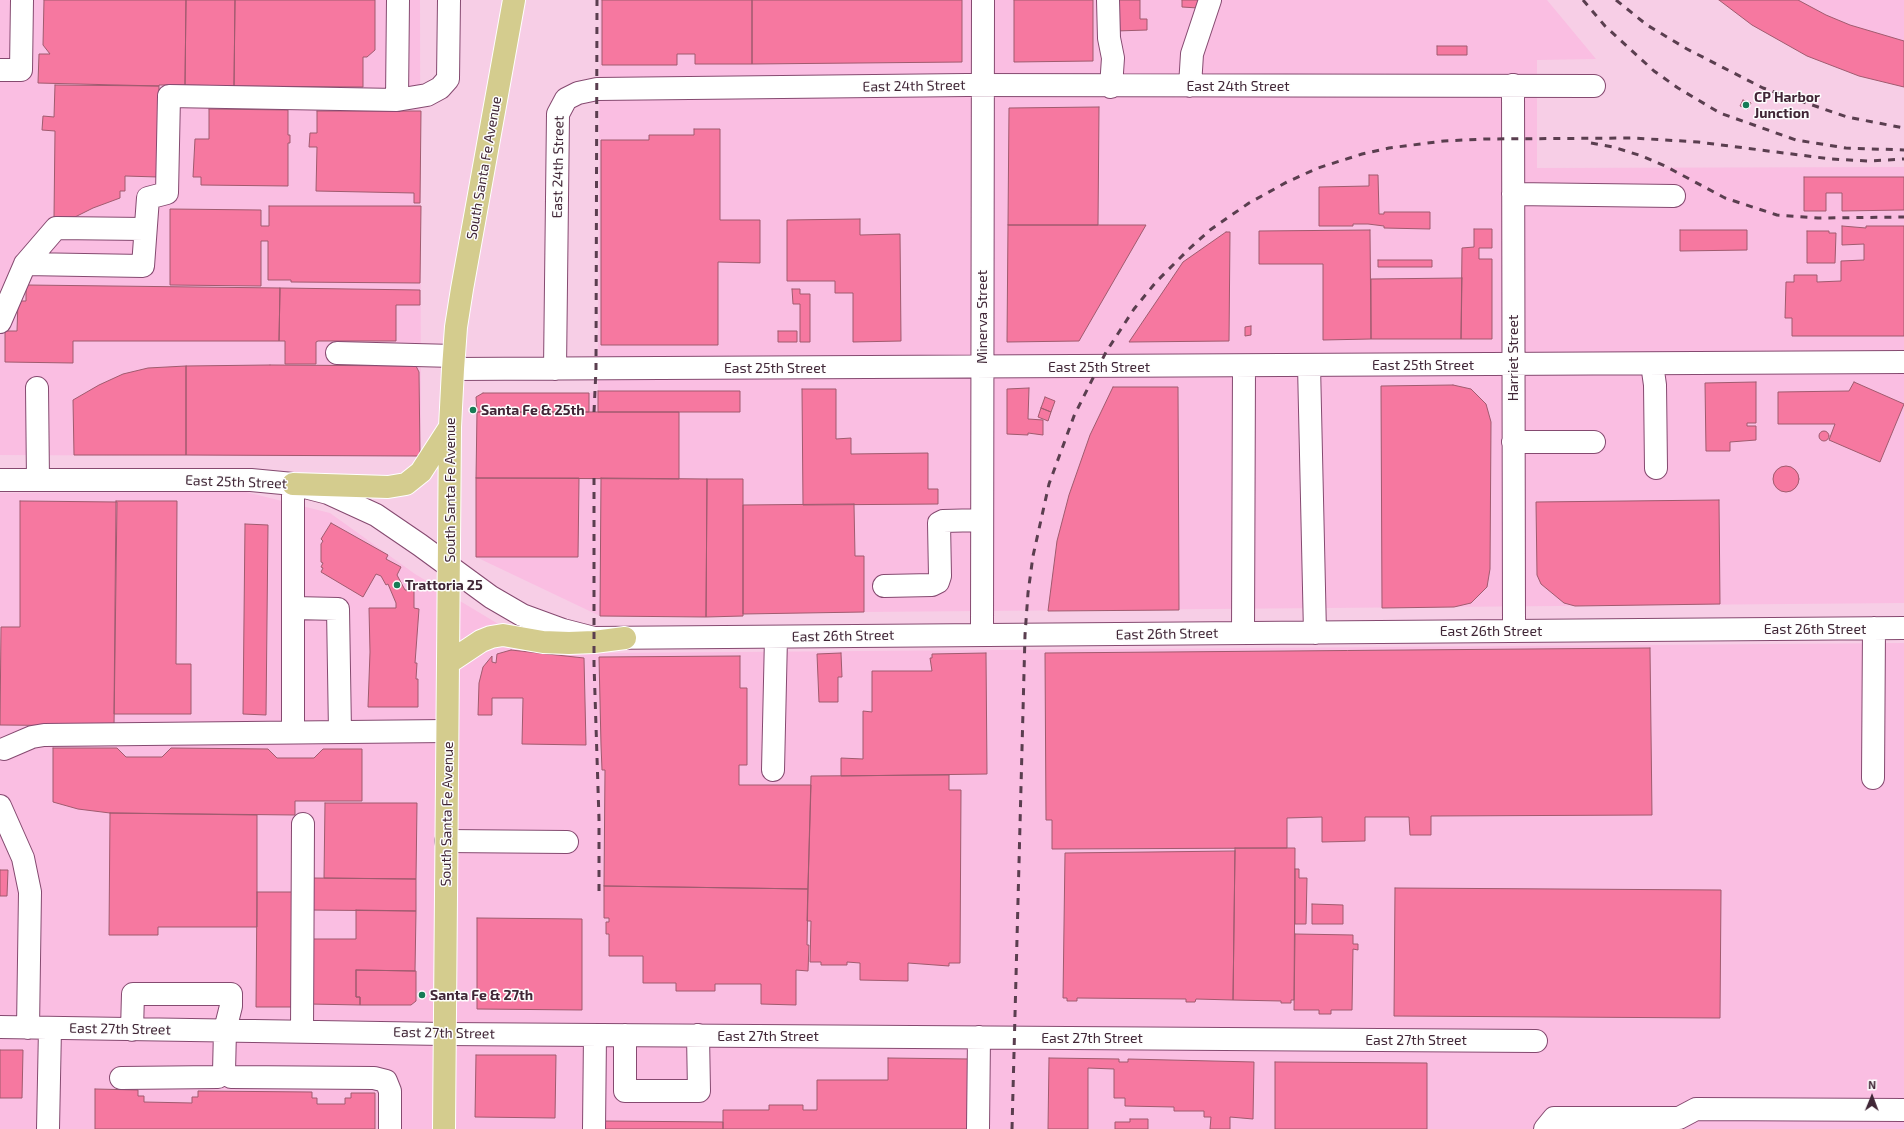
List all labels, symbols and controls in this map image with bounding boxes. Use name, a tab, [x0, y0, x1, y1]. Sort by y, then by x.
street label: East 24th Street	[862, 77, 966, 95]
street label: East 24th Street	[1186, 78, 1290, 94]
place label: CP Harbor Junction	[1754, 89, 1820, 122]
street label: South Santa Fe Avenue	[463, 95, 505, 241]
marker: CP Harbor Junction	[1741, 100, 1751, 110]
street label: East 24th Street	[549, 115, 567, 219]
street label: Minerva Street	[974, 270, 990, 364]
street label: Harriet Street	[1505, 315, 1521, 401]
street label: East 25th Street	[1372, 357, 1474, 373]
street label: East 25th Street	[1048, 359, 1150, 375]
street label: East 25th Street	[724, 360, 826, 376]
place label: Santa Fe & 25th	[481, 402, 585, 418]
marker: Santa Fe & 25th	[468, 405, 478, 415]
street label: South Santa Fe Avenue	[442, 417, 458, 563]
street label: East 25th Street	[185, 472, 287, 492]
place label: Trattoria 25	[405, 577, 483, 593]
marker: Trattoria 25	[392, 580, 402, 590]
street label: East 26th Street	[1764, 621, 1866, 637]
street label: East 26th Street	[1440, 623, 1542, 639]
street label: East 26th Street	[1116, 625, 1218, 643]
street label: East 26th Street	[792, 627, 894, 645]
street label: South Santa Fe Avenue	[437, 741, 457, 887]
place label: Santa Fe & 27th	[430, 987, 533, 1003]
marker: Santa Fe & 27th	[417, 990, 427, 1000]
street label: East 27th Street	[69, 1020, 171, 1038]
street label: East 27th Street	[393, 1024, 495, 1042]
street label: East 27th Street	[717, 1028, 819, 1044]
street label: East 27th Street	[1041, 1030, 1143, 1046]
street label: East 27th Street	[1365, 1032, 1467, 1048]
north arrow	[1852, 1077, 1892, 1117]
text: N	[1868, 1078, 1876, 1091]

